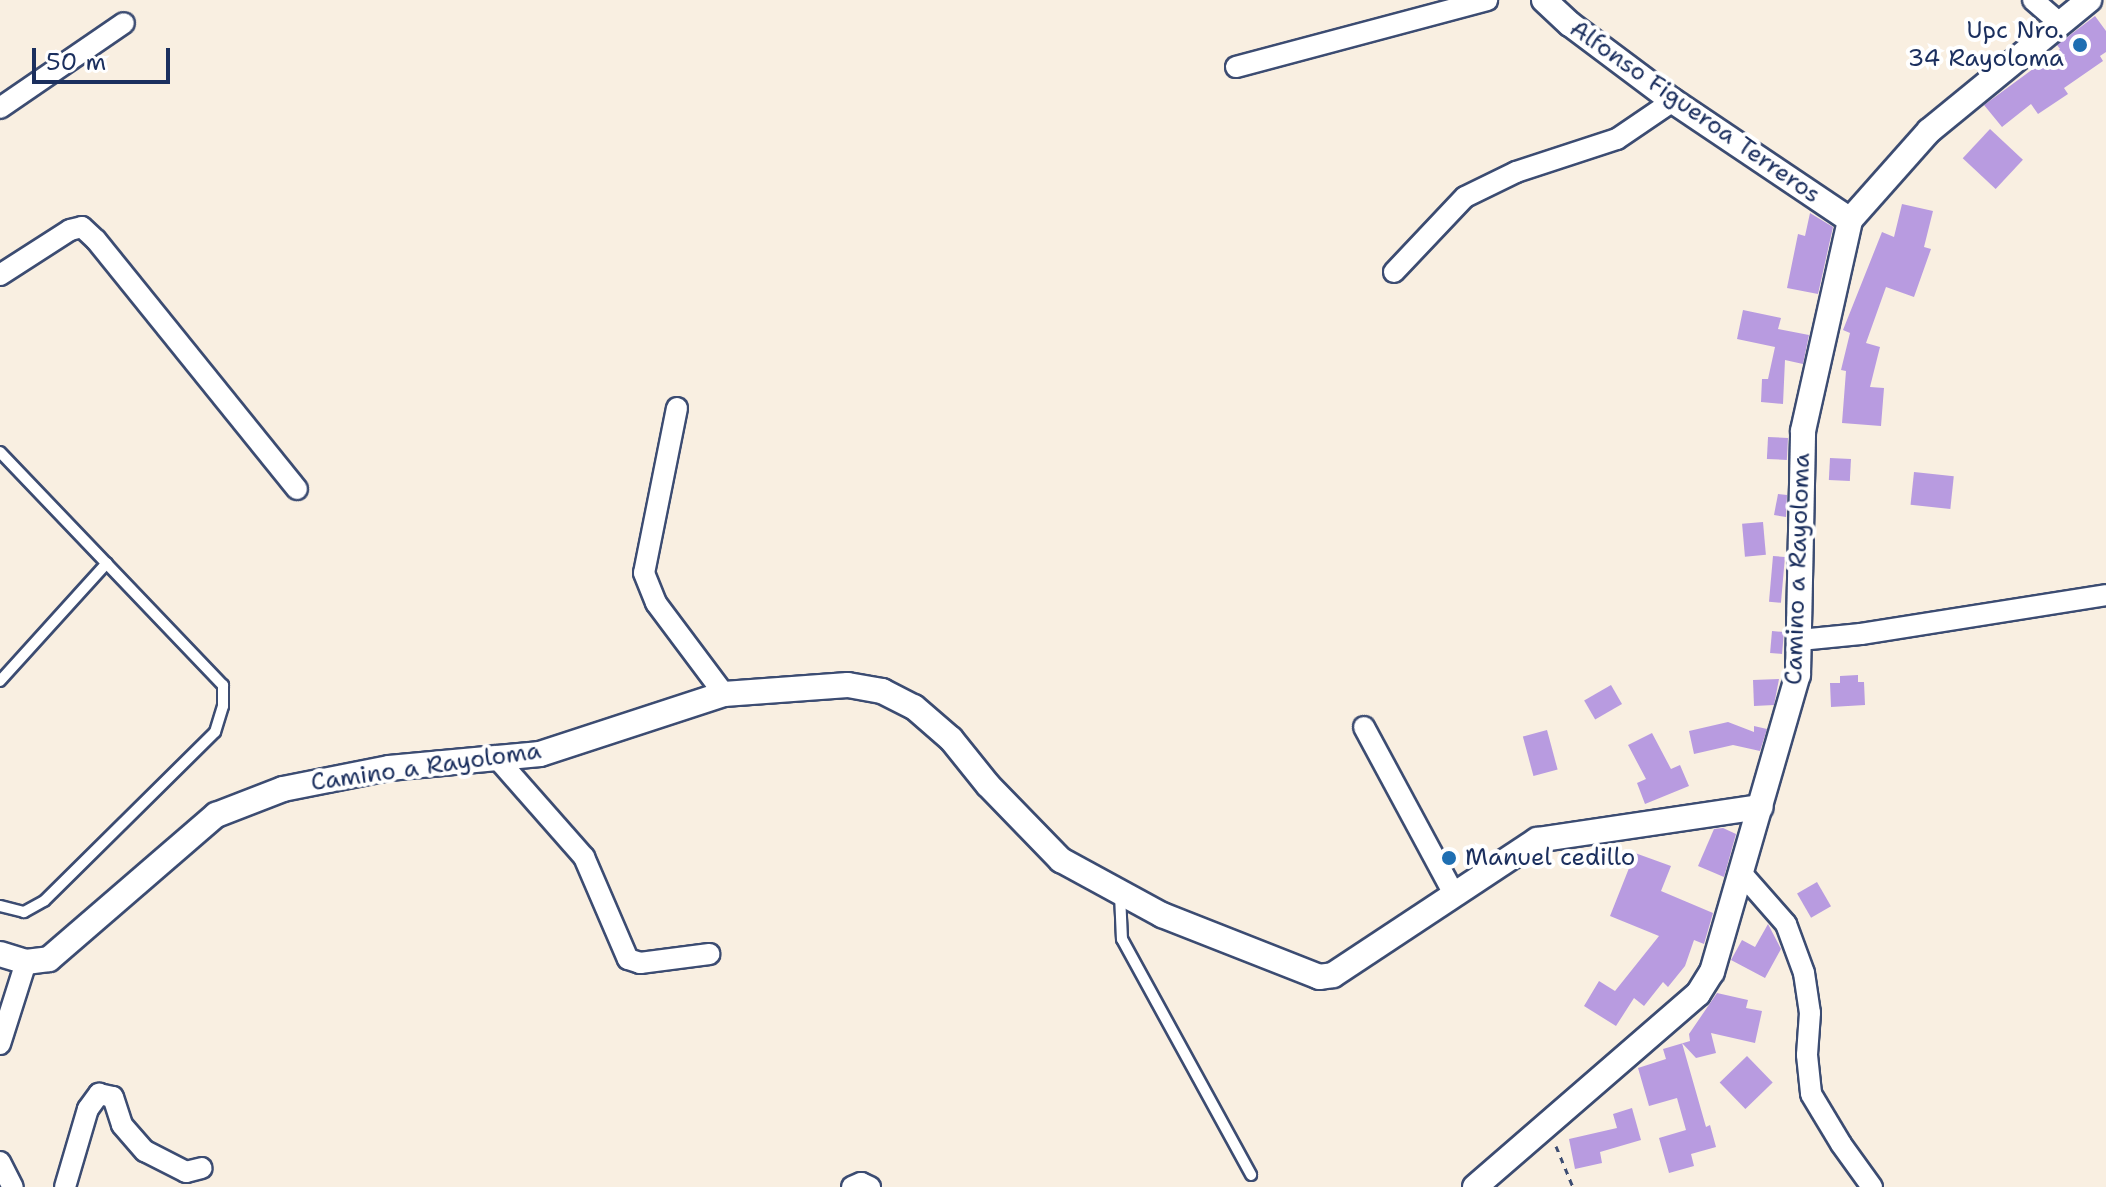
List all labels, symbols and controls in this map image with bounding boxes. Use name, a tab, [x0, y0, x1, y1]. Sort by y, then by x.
street label: Alfonso Figueroa Terreros	[1564, 14, 1826, 210]
place label: Upc Nro. 34 Rayoloma	[1908, 17, 2064, 73]
scale bar	[36, 32, 174, 82]
marker: Upc Nro. 34 Rayoloma	[2071, 36, 2089, 54]
text: 50 m	[46, 46, 106, 78]
street label: Camino a Rayoloma	[1780, 452, 1816, 686]
street label: Camino a Rayoloma	[309, 737, 543, 797]
place label: Manuel cedillo	[1465, 844, 1635, 872]
marker: Manuel cedillo	[1440, 849, 1458, 867]

